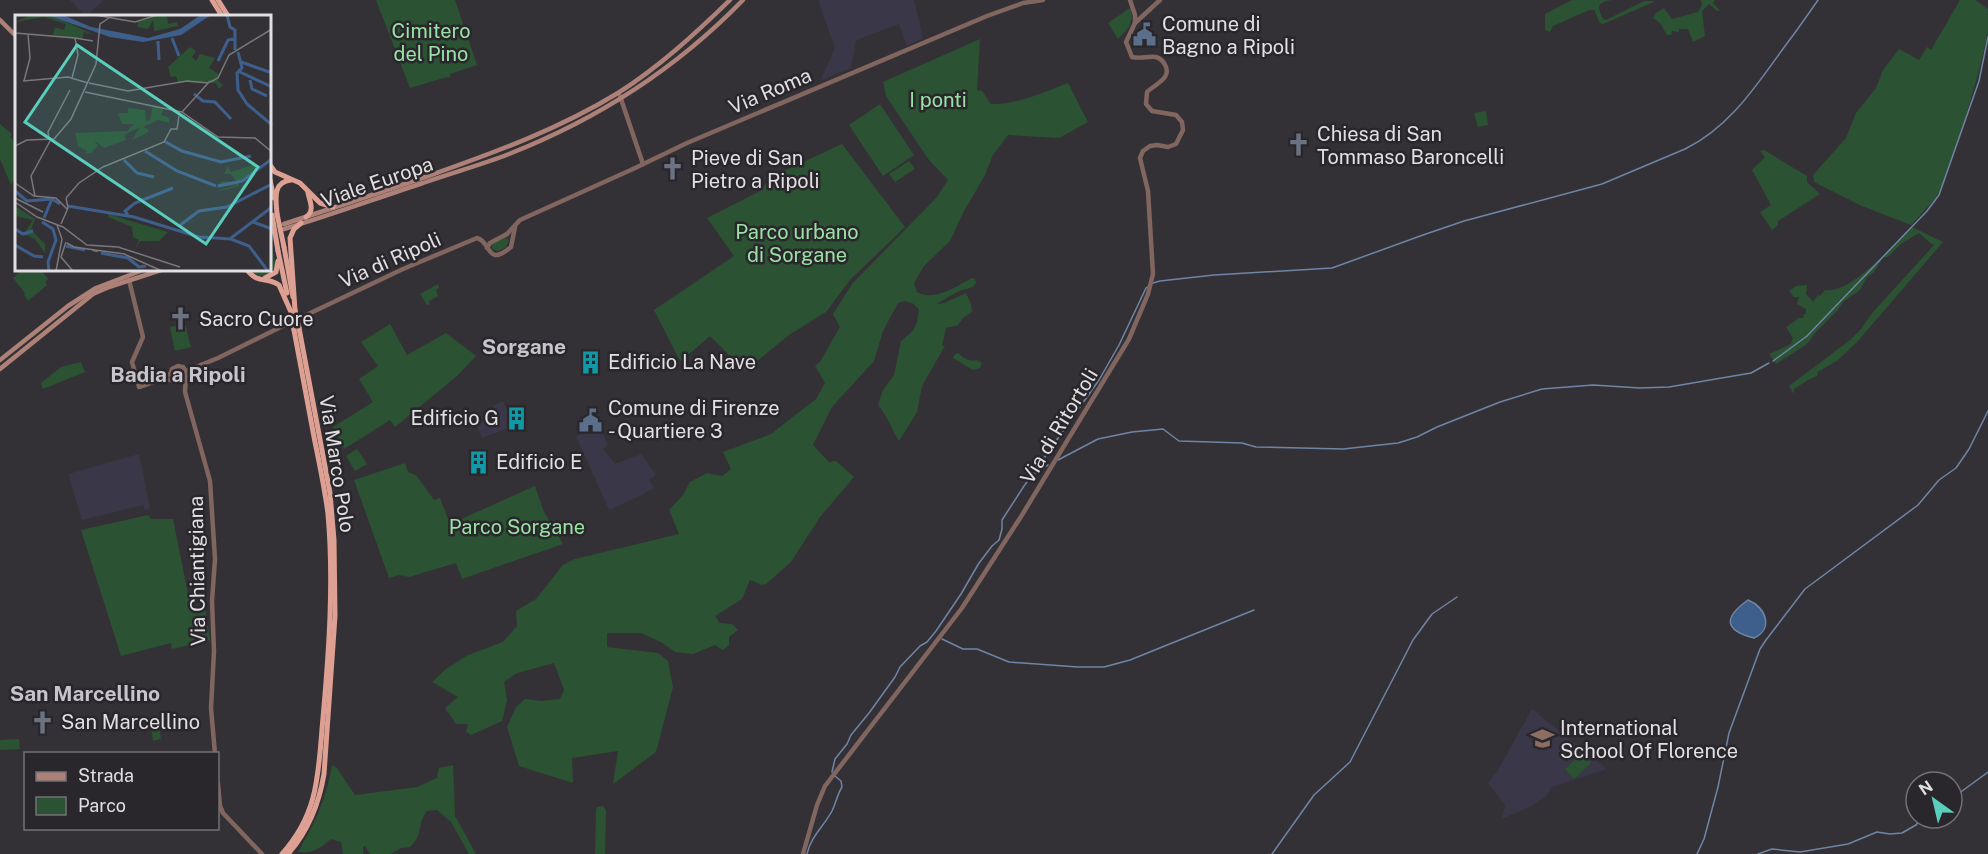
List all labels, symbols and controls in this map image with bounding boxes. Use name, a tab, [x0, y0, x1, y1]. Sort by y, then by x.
place label: Comune di Bagno a Ripoli	[1162, 12, 1295, 59]
inset map	[15, 15, 272, 272]
park label: Cimitero del Pino	[392, 19, 470, 66]
public building icon: Comune di Bagno a Ripoli	[1131, 22, 1157, 48]
street label: Via Roma	[725, 63, 815, 119]
park label: I ponti	[909, 88, 967, 112]
place label: Chiesa di San Tommaso Baroncelli	[1317, 122, 1504, 169]
church icon: Chiesa di San Tommaso Baroncelli	[1286, 132, 1312, 158]
place label: Pieve di San Pietro a Ripoli	[691, 146, 820, 193]
street label: Viale Europa	[318, 152, 436, 212]
church icon: Pieve di San Pietro a Ripoli	[660, 156, 686, 182]
park label: Parco urbano di Sorgane	[735, 220, 859, 267]
street label: Via di Ripoli	[336, 227, 444, 293]
church icon: Sacro Cuore	[168, 306, 194, 332]
place label: Sacro Cuore	[199, 307, 314, 331]
district label: Sorgane	[482, 334, 566, 359]
building icon: Edificio La Nave	[577, 349, 603, 375]
place label: Edificio La Nave	[608, 350, 756, 374]
district label: Badia a Ripoli	[110, 362, 246, 387]
street label: Via di Ritortoli	[1015, 364, 1103, 488]
street label: Via Marco Polo	[314, 394, 360, 534]
place label: Comune di Firenze - Quartiere 3	[608, 396, 780, 443]
building icon: Edificio G	[504, 405, 530, 431]
place label: Edificio G	[410, 406, 499, 430]
public building icon: Comune di Firenze - Quartiere 3	[577, 407, 603, 433]
building icon: Edificio E	[465, 449, 491, 475]
place label: Edificio E	[496, 450, 582, 474]
street label: Via Chiantigiana	[184, 496, 210, 646]
park label: Parco Sorgane	[449, 515, 585, 539]
district label: San Marcellino	[10, 681, 160, 706]
church icon: San Marcellino	[30, 709, 56, 735]
place label: San Marcellino	[61, 710, 200, 734]
place label: International School Of Florence	[1560, 716, 1738, 763]
school or university icon: International School Of Florence	[1529, 726, 1555, 752]
legend	[24, 752, 219, 830]
text: Strada	[78, 765, 134, 786]
north arrow	[1904, 770, 1964, 830]
text: N	[1915, 777, 1936, 799]
text: Parco	[78, 795, 126, 816]

